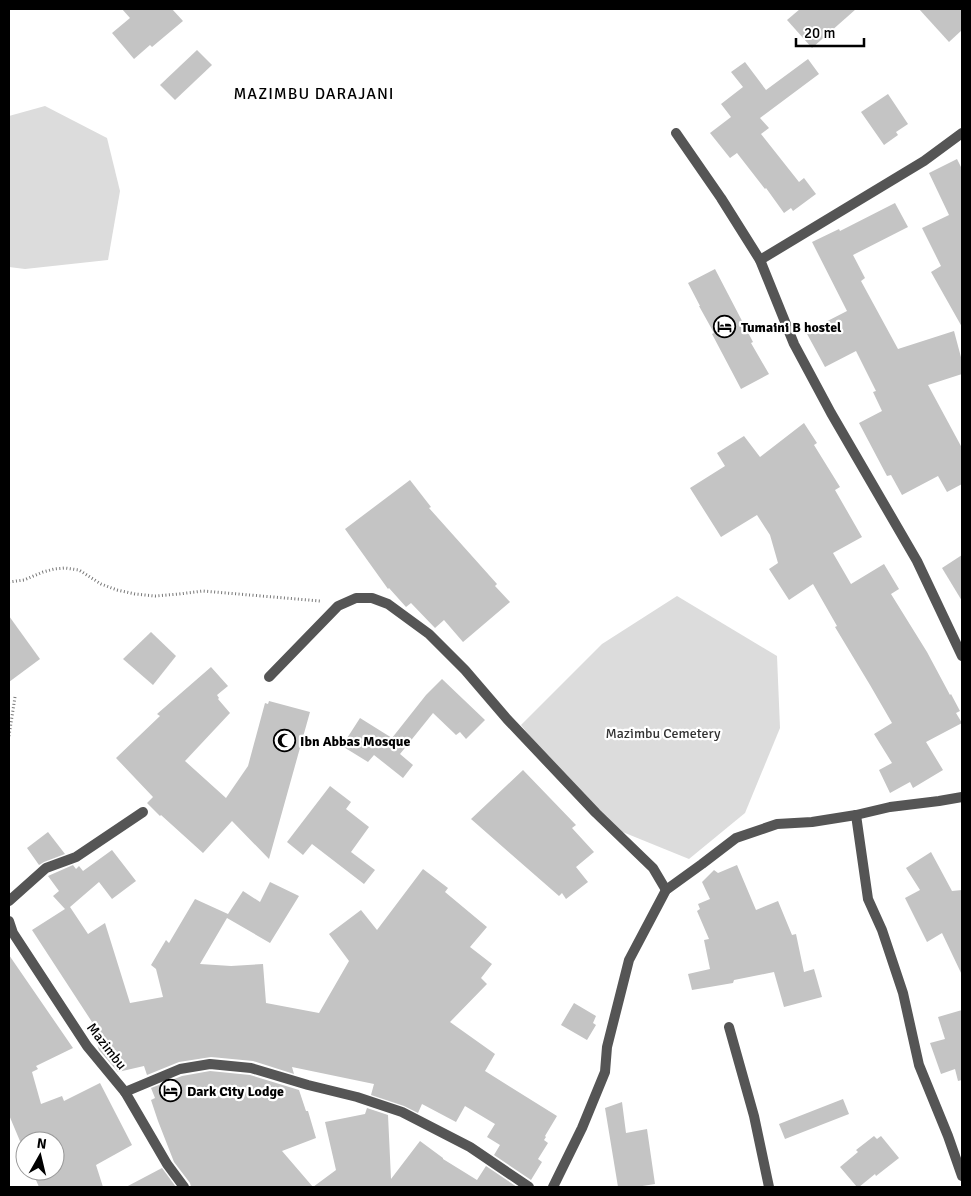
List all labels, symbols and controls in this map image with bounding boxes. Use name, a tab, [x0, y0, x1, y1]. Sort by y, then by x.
scale bar	[796, 15, 864, 47]
text: 20 m	[804, 24, 835, 42]
district label: MAZIMBU DARAJANI	[233, 84, 395, 104]
hotel icon: Tumaini B hostel	[713, 315, 737, 339]
place label: Tumaini B hostel	[741, 319, 842, 336]
park label: Mazimbu Cemetery	[605, 725, 721, 742]
mosque icon: Ibn Abbas Mosque	[272, 729, 296, 753]
place label: Ibn Abbas Mosque	[300, 733, 410, 750]
street label: Mazimbu	[83, 1020, 130, 1073]
hotel icon: Dark City Lodge	[159, 1079, 183, 1103]
place label: Dark City Lodge	[187, 1083, 284, 1100]
north arrow	[15, 1131, 65, 1181]
text: N	[36, 1135, 48, 1153]

